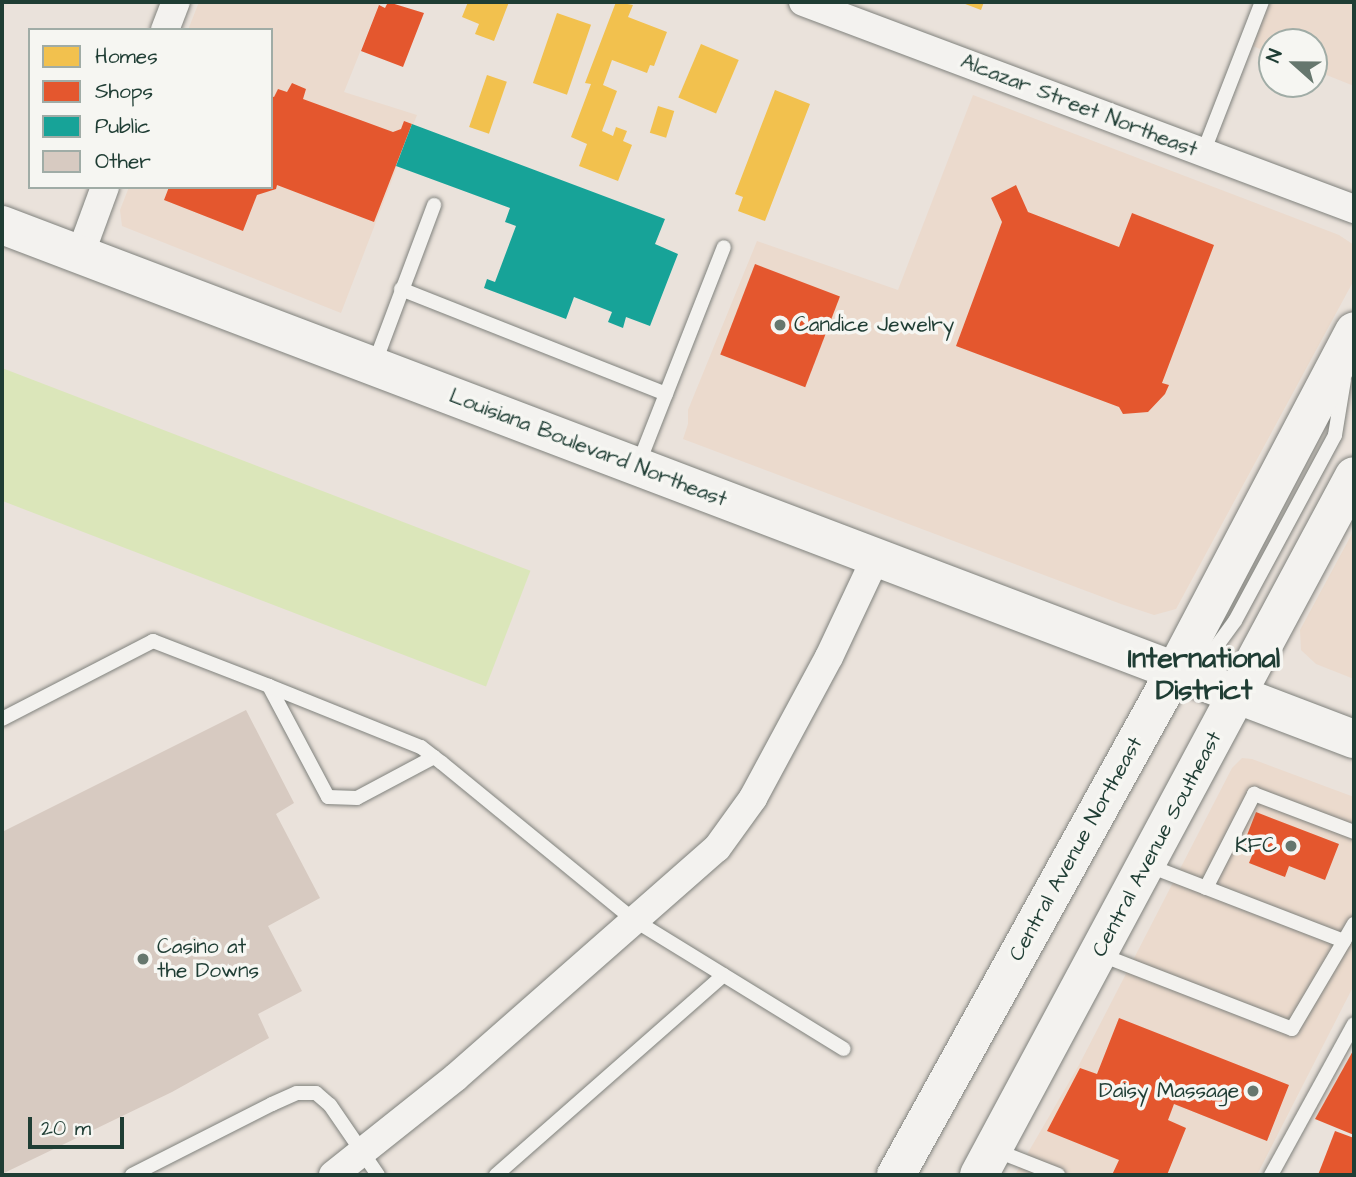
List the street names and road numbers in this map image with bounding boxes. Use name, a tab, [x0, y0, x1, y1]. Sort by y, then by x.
street label: Alcazar Street Northeast	[957, 49, 1201, 163]
street label: Louisiana Boulevard Northeast	[446, 383, 730, 513]
street label: Central Avenue Southeast	[1087, 727, 1227, 961]
street label: Central Avenue Northeast	[1004, 733, 1148, 965]

